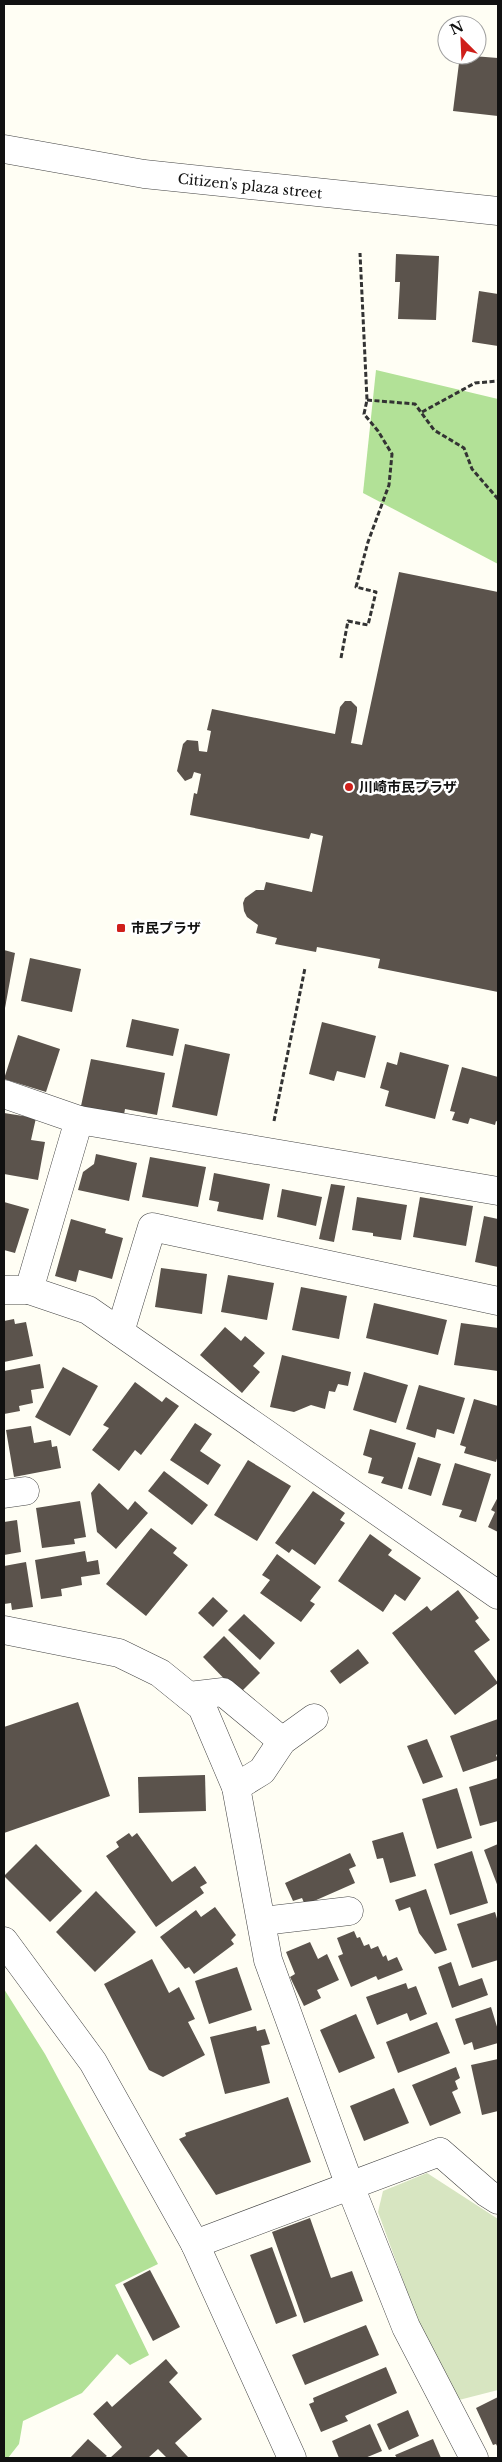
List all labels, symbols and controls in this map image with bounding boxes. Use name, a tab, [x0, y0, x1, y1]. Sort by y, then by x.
north arrow	[437, 15, 487, 65]
text: N	[447, 17, 466, 39]
street label: Citizen's plaza street	[177, 169, 324, 203]
place label: 川崎市民プラザ	[359, 778, 457, 796]
marker: 川崎市民プラザ	[343, 781, 355, 793]
place label: 市民プラザ	[131, 919, 201, 937]
marker: 市民プラザ	[115, 922, 127, 934]

